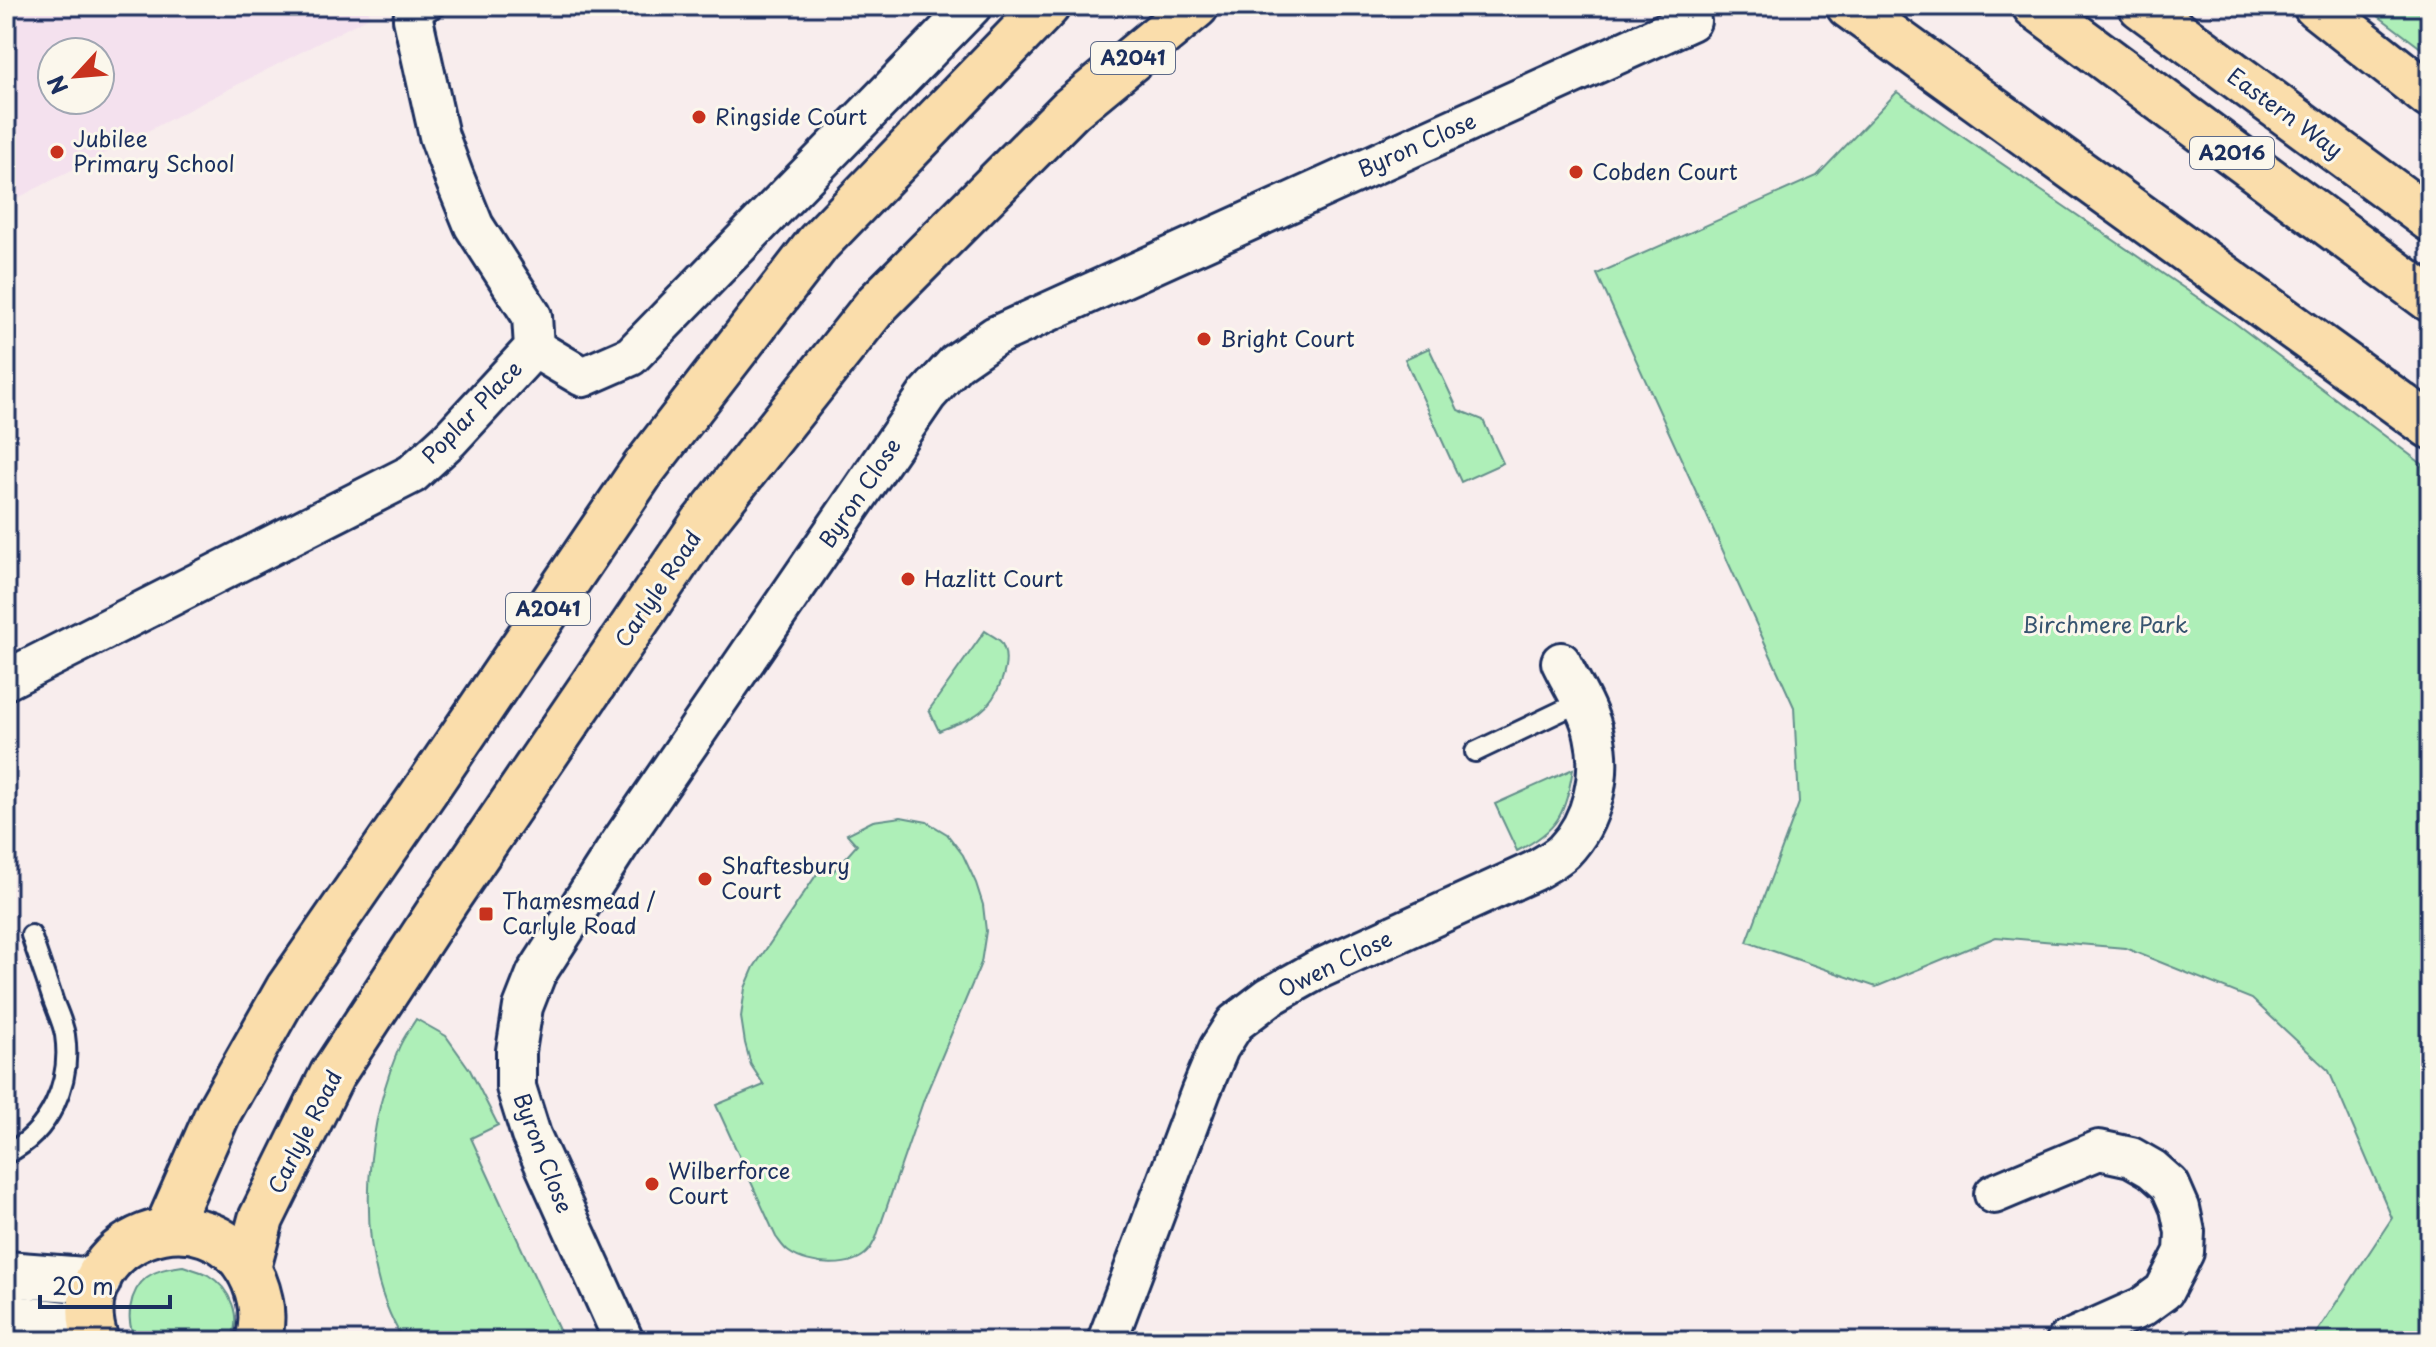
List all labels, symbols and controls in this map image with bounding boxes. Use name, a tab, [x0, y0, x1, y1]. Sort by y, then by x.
north arrow	[36, 36, 116, 116]
road number: A2041	[1091, 42, 1175, 74]
street label: Eastern Way	[2221, 59, 2350, 165]
text: N	[38, 70, 75, 100]
place label: Ringside Court	[715, 99, 867, 132]
street label: Byron Close	[1352, 103, 1481, 184]
marker: Ringside Court	[690, 108, 708, 126]
place label: Jubilee Primary School	[73, 121, 235, 179]
road number: A2016	[2190, 137, 2274, 169]
marker: Jubilee Primary School	[48, 143, 66, 161]
place label: Cobden Court	[1592, 154, 1738, 187]
marker: Cobden Court	[1567, 163, 1585, 181]
place label: Bright Court	[1220, 321, 1355, 354]
marker: Bright Court	[1195, 330, 1213, 348]
street label: Poplar Place	[413, 352, 529, 470]
street label: Byron Close	[810, 431, 908, 554]
street label: Carlyle Road	[605, 523, 708, 653]
place label: Hazlitt Court	[924, 561, 1063, 594]
marker: Hazlitt Court	[899, 570, 917, 588]
road number: A2041	[506, 593, 590, 625]
park label: Birchmere Park	[2022, 607, 2188, 640]
place label: Shaftesbury Court	[721, 848, 850, 906]
marker: Shaftesbury Court	[696, 870, 714, 888]
place label: Thamesmead / Carlyle Road	[502, 883, 656, 941]
marker: Thamesmead / Carlyle Road	[477, 905, 495, 923]
street label: Owen Close	[1272, 921, 1397, 1005]
street label: Carlyle Road	[258, 1064, 349, 1199]
street label: Byron Close	[506, 1088, 582, 1217]
place label: Wilberforce Court	[668, 1153, 790, 1211]
marker: Wilberforce Court	[643, 1175, 661, 1193]
scale bar	[40, 1259, 170, 1309]
text: 20 m	[52, 1267, 114, 1303]

